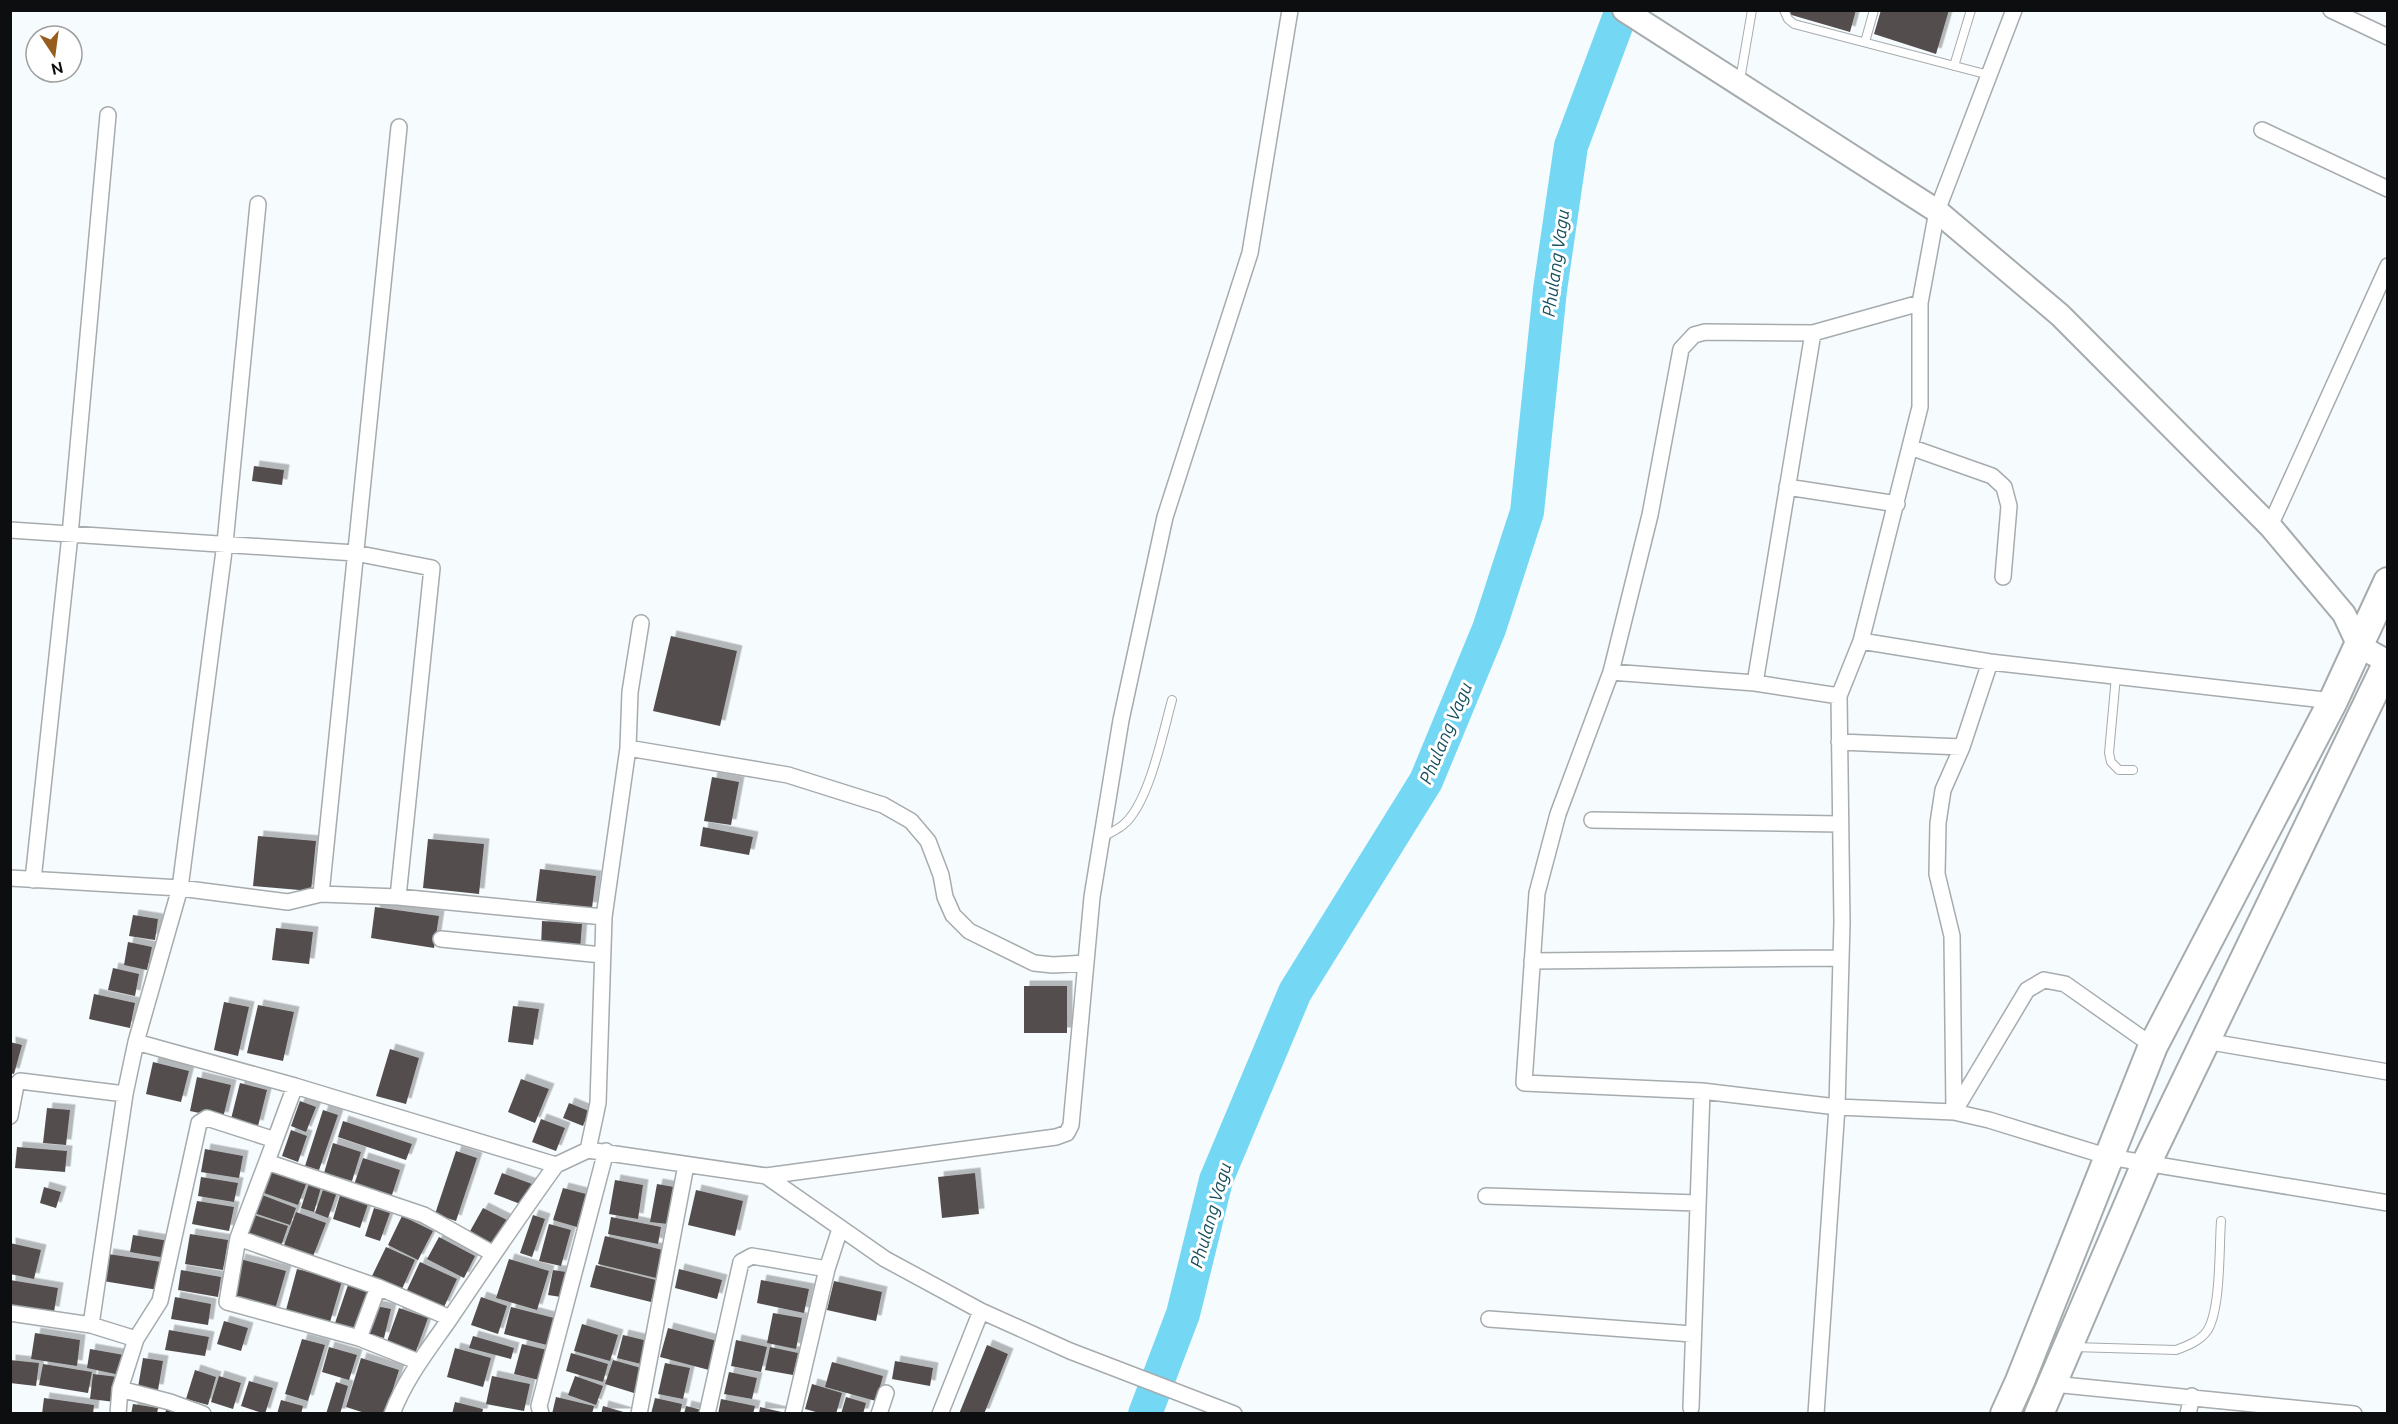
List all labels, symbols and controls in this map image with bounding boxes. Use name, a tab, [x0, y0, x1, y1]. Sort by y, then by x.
north arrow	[24, 24, 84, 84]
text: N	[50, 59, 65, 79]
water label: Phulang Vagu	[1538, 208, 1572, 318]
water label: Phulang Vagu	[1415, 679, 1475, 787]
water label: Phulang Vagu	[1185, 1160, 1235, 1270]

